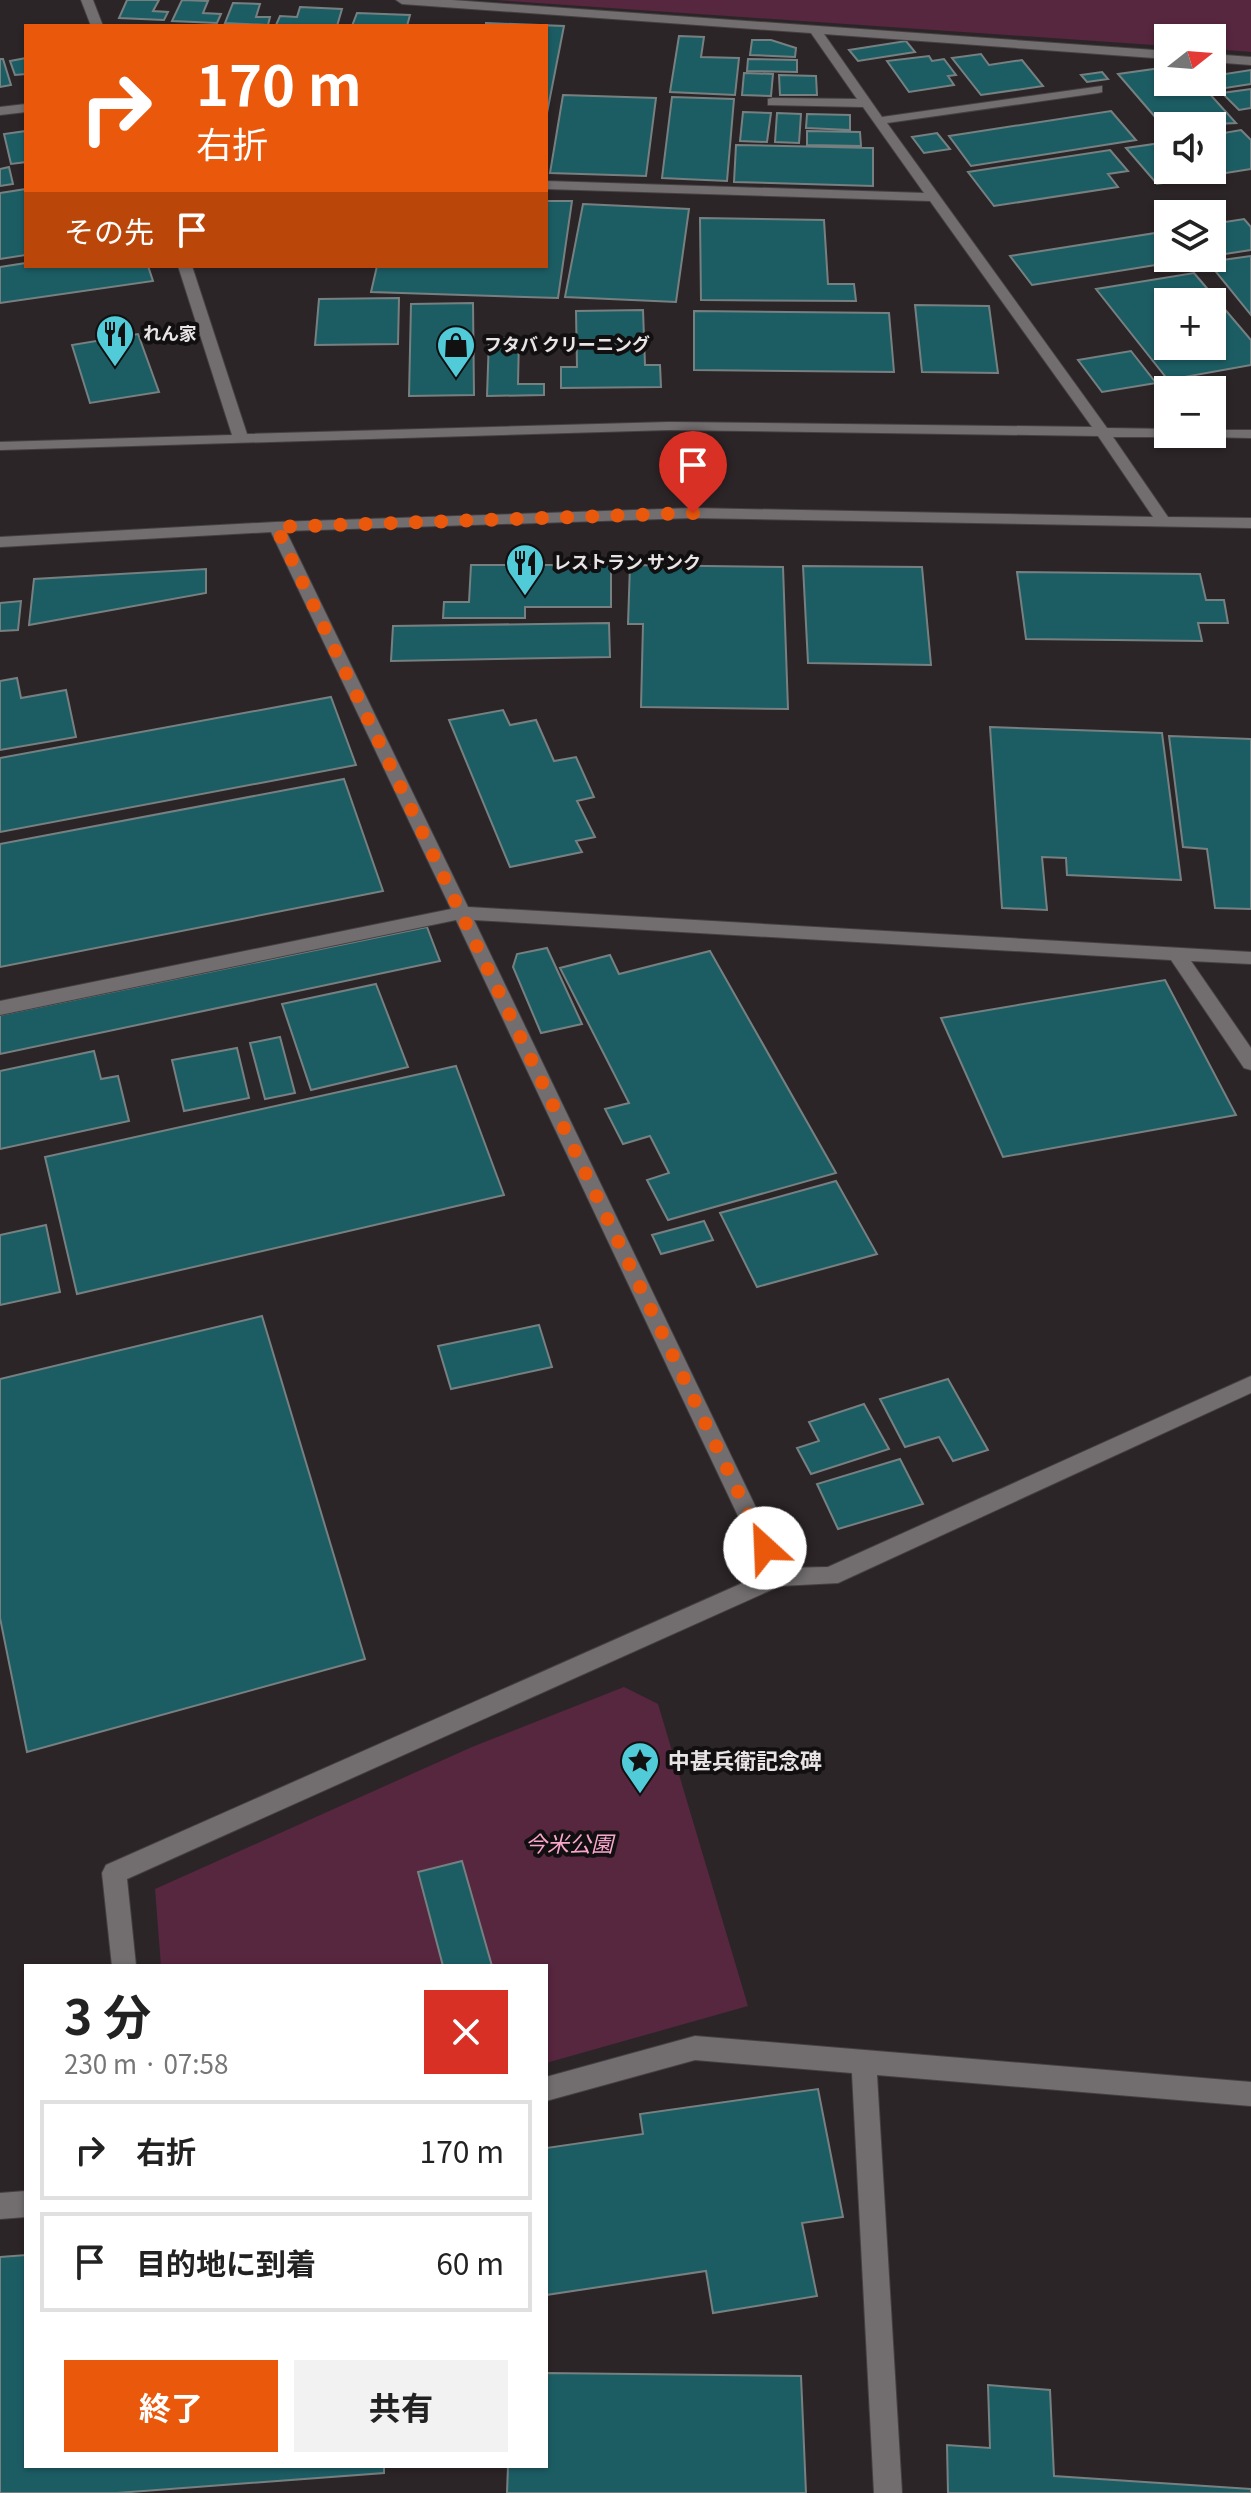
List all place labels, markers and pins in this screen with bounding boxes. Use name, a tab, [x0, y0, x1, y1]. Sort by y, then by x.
restaurant icon: れん家	[94, 313, 136, 368]
place label: れん家	[143, 319, 197, 345]
shop icon: フタバ クリーニング	[435, 324, 477, 379]
place label: フタバ クリーニング	[484, 330, 650, 356]
pin	[659, 431, 727, 513]
restaurant icon: レストラン サンク	[504, 542, 546, 597]
place label: レストラン サンク	[553, 548, 701, 574]
place icon: 中甚兵衛記念碑	[619, 1740, 661, 1795]
place label: 中甚兵衛記念碑	[668, 1743, 822, 1775]

